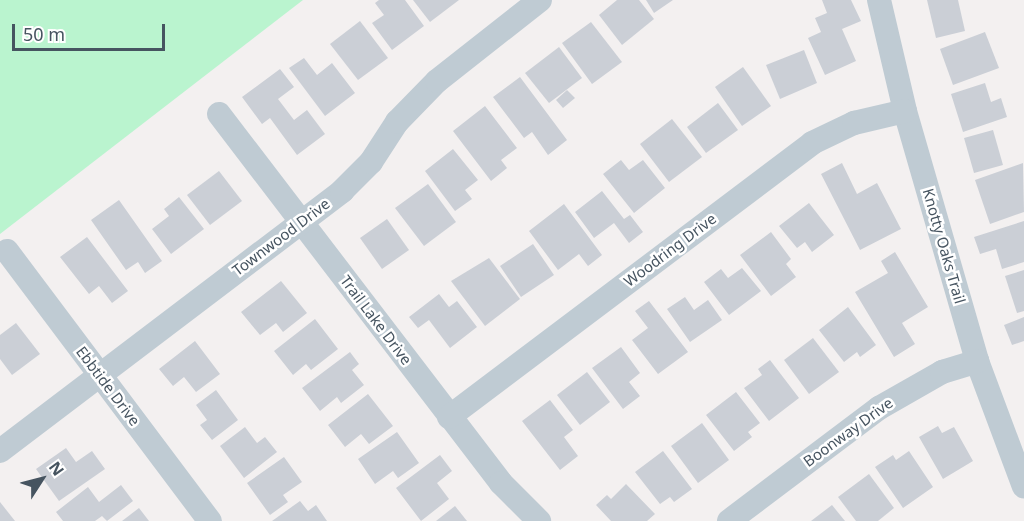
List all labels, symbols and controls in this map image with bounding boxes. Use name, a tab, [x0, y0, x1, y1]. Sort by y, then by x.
scale bar	[15, 12, 168, 50]
text: 50 m	[23, 22, 65, 46]
street label: Knotty Oaks Trail	[919, 186, 969, 306]
street label: Townwood Drive	[229, 195, 333, 279]
street label: Woodring Drive	[620, 210, 720, 290]
street label: Trail Lake Drive	[337, 272, 415, 368]
street label: Ebbtide Drive	[72, 343, 144, 429]
street label: Boonway Drive	[800, 394, 896, 470]
north arrow	[12, 449, 72, 509]
text: N	[44, 457, 69, 480]

